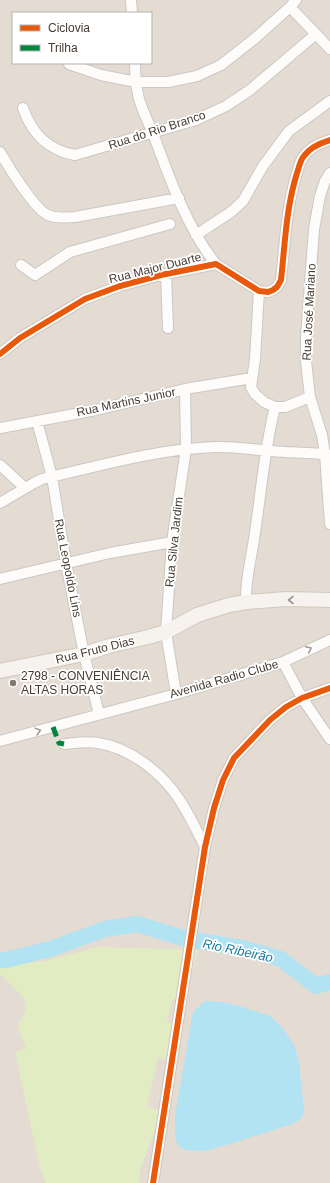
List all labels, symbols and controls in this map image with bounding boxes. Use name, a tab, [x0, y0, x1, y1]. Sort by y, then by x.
legend	[12, 12, 152, 64]
text: Ciclovia	[48, 21, 90, 35]
text: Trilha	[48, 41, 78, 55]
street label: Rua do Rio Branco	[107, 108, 208, 152]
street label: Rua Major Duarte	[107, 250, 203, 286]
street label: Rua José Mariano	[299, 263, 319, 361]
street label: Rua Martins Junior	[75, 385, 177, 419]
street label: Rua Silva Jardim	[162, 496, 186, 588]
street label: Rua Leopoldo Lins	[52, 518, 84, 618]
one-way arrow	[288, 596, 294, 604]
street label: Rua Fruto Dias	[54, 633, 136, 667]
one-way arrow	[305, 646, 312, 654]
street label: Avenida Radio Clube	[168, 657, 280, 701]
place label: 2798 - CONVENIÊNCIA ALTAS HORAS	[21, 668, 150, 697]
marker: 2798 - CONVENIÊNCIA ALTAS HORAS	[8, 678, 18, 688]
one-way arrow	[34, 728, 41, 736]
water label: Rio Ribeirão	[201, 936, 274, 965]

